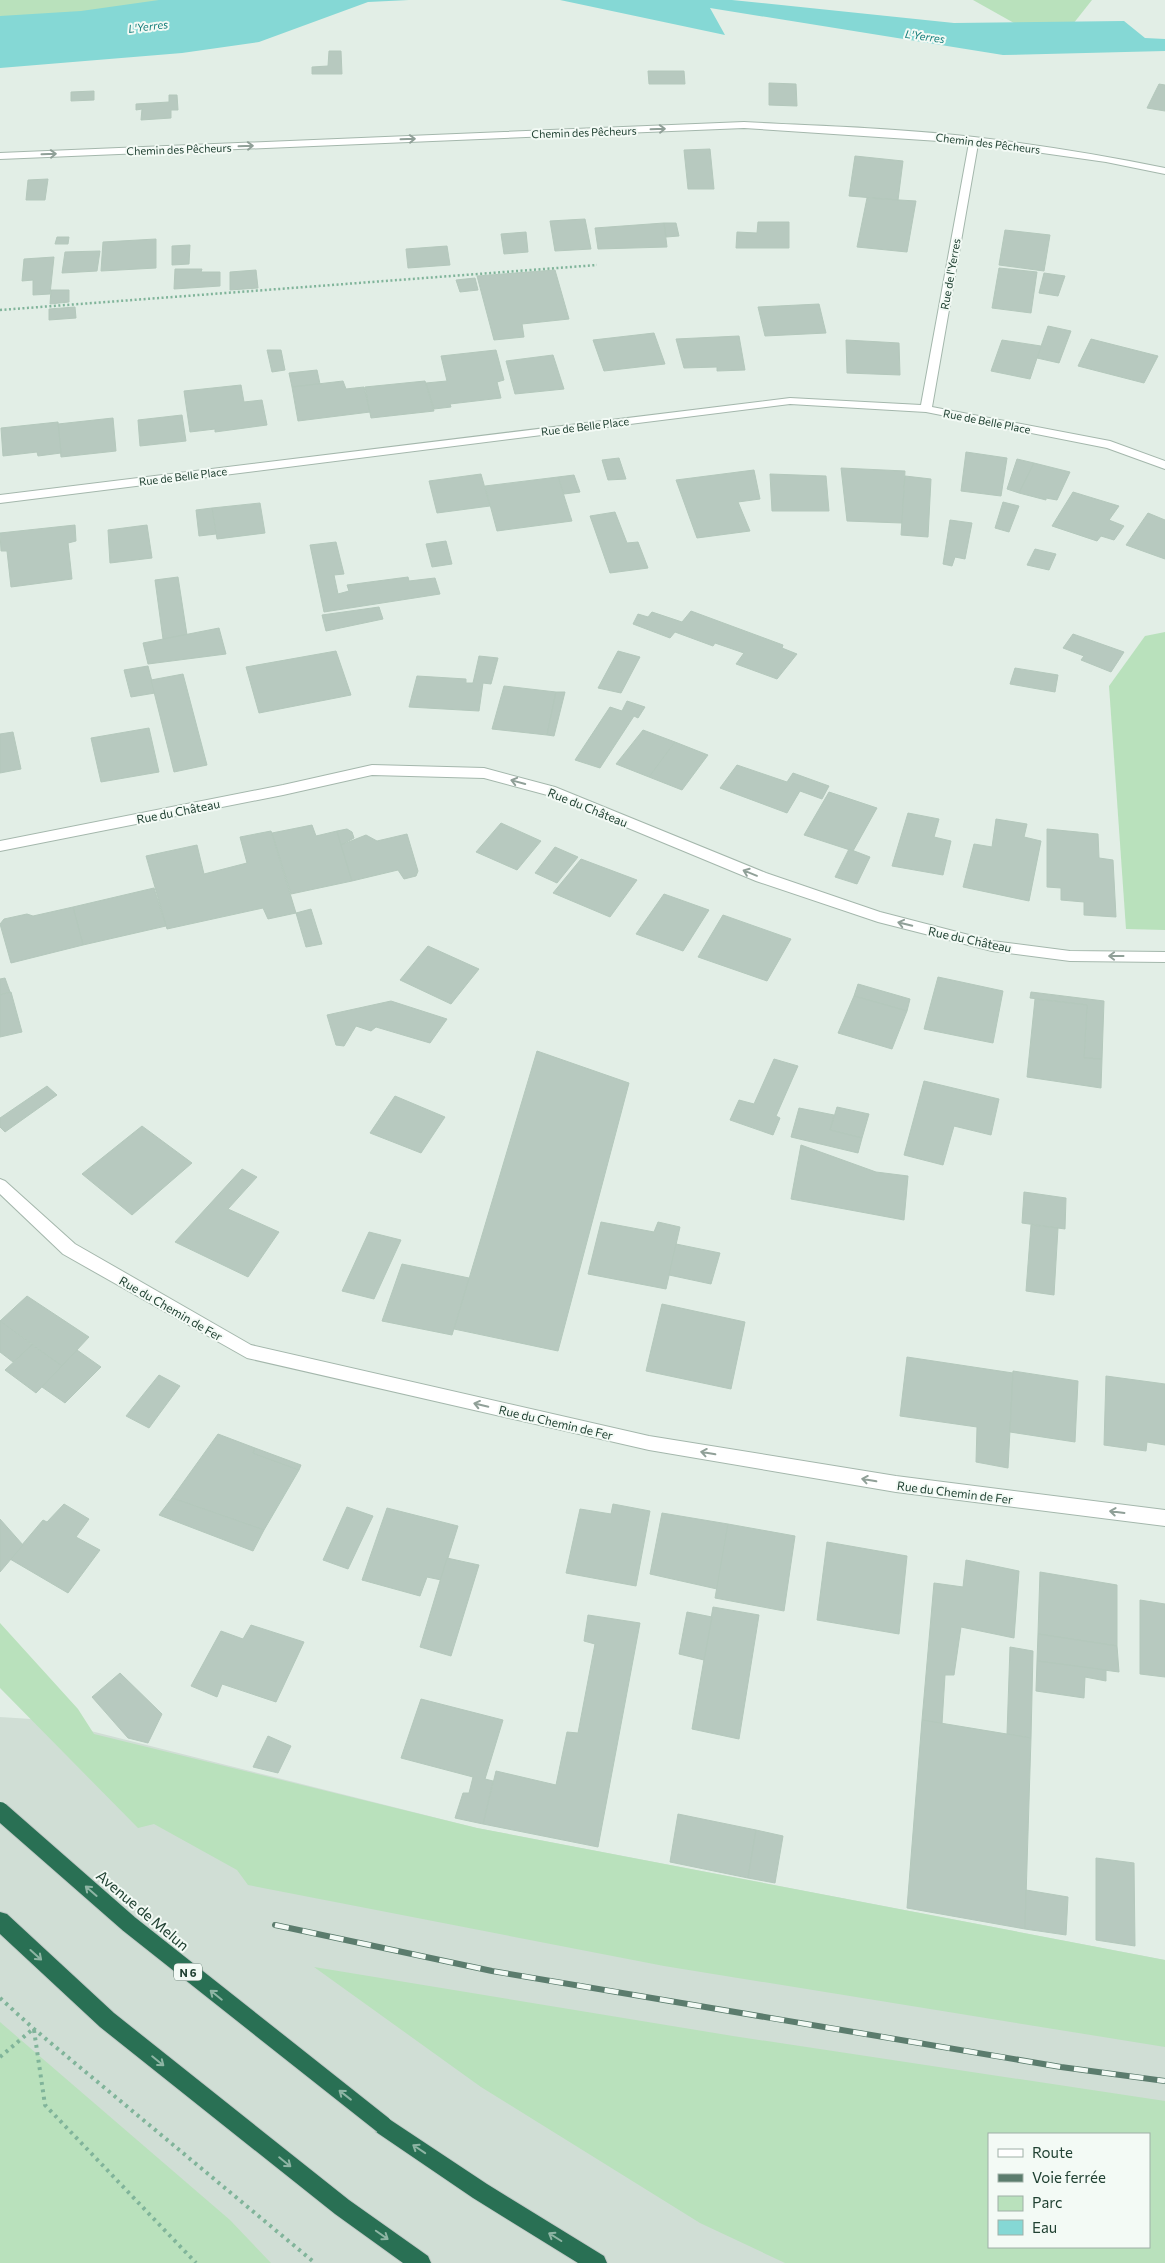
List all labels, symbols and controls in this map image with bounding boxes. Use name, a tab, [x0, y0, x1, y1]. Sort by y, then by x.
water label: L'Yerres	[127, 17, 169, 35]
water label: L'Yerres	[904, 27, 946, 45]
street label: Chemin des Pêcheurs	[531, 124, 637, 140]
one-way arrow	[650, 124, 666, 134]
street label: Chemin des Pêcheurs	[935, 130, 1041, 156]
one-way arrow	[400, 135, 416, 144]
street label: Chemin des Pêcheurs	[126, 141, 232, 157]
one-way arrow	[238, 142, 254, 151]
one-way arrow	[40, 150, 56, 159]
street label: Rue de l'Yerres	[937, 237, 963, 311]
street label: Rue de Belle Place	[942, 406, 1032, 436]
street label: Rue de Belle Place	[540, 414, 630, 438]
street label: Rue de Belle Place	[138, 464, 228, 488]
one-way arrow	[510, 777, 526, 786]
street label: Rue du Château	[546, 785, 630, 829]
street label: Rue du Château	[135, 796, 221, 826]
one-way arrow	[743, 867, 758, 876]
one-way arrow	[897, 919, 913, 928]
street label: Rue du Château	[927, 923, 1013, 955]
one-way arrow	[1109, 951, 1125, 961]
street label: Rue du Chemin de Fer	[117, 1273, 225, 1343]
one-way arrow	[473, 1400, 489, 1410]
street label: Rue du Chemin de Fer	[498, 1402, 615, 1442]
one-way arrow	[701, 1447, 717, 1457]
one-way arrow	[861, 1474, 877, 1484]
street label: Rue du Chemin de Fer	[896, 1478, 1014, 1506]
one-way arrow	[1109, 1507, 1125, 1517]
street label: Avenue de Melun	[93, 1866, 193, 1954]
one-way arrow	[85, 1886, 98, 1897]
one-way arrow	[29, 1949, 42, 1960]
road number: N 6	[174, 1964, 202, 1980]
one-way arrow	[210, 1989, 223, 2000]
one-way arrow	[151, 2056, 165, 2066]
one-way arrow	[338, 2089, 351, 2100]
legend	[988, 2133, 1150, 2248]
text: Route	[1032, 2143, 1073, 2161]
one-way arrow	[412, 2144, 426, 2154]
one-way arrow	[278, 2157, 291, 2168]
text: Voie ferrée	[1032, 2168, 1106, 2186]
text: Parc	[1032, 2193, 1062, 2211]
text: Eau	[1032, 2218, 1057, 2236]
one-way arrow	[374, 2230, 388, 2240]
one-way arrow	[549, 2232, 563, 2242]

